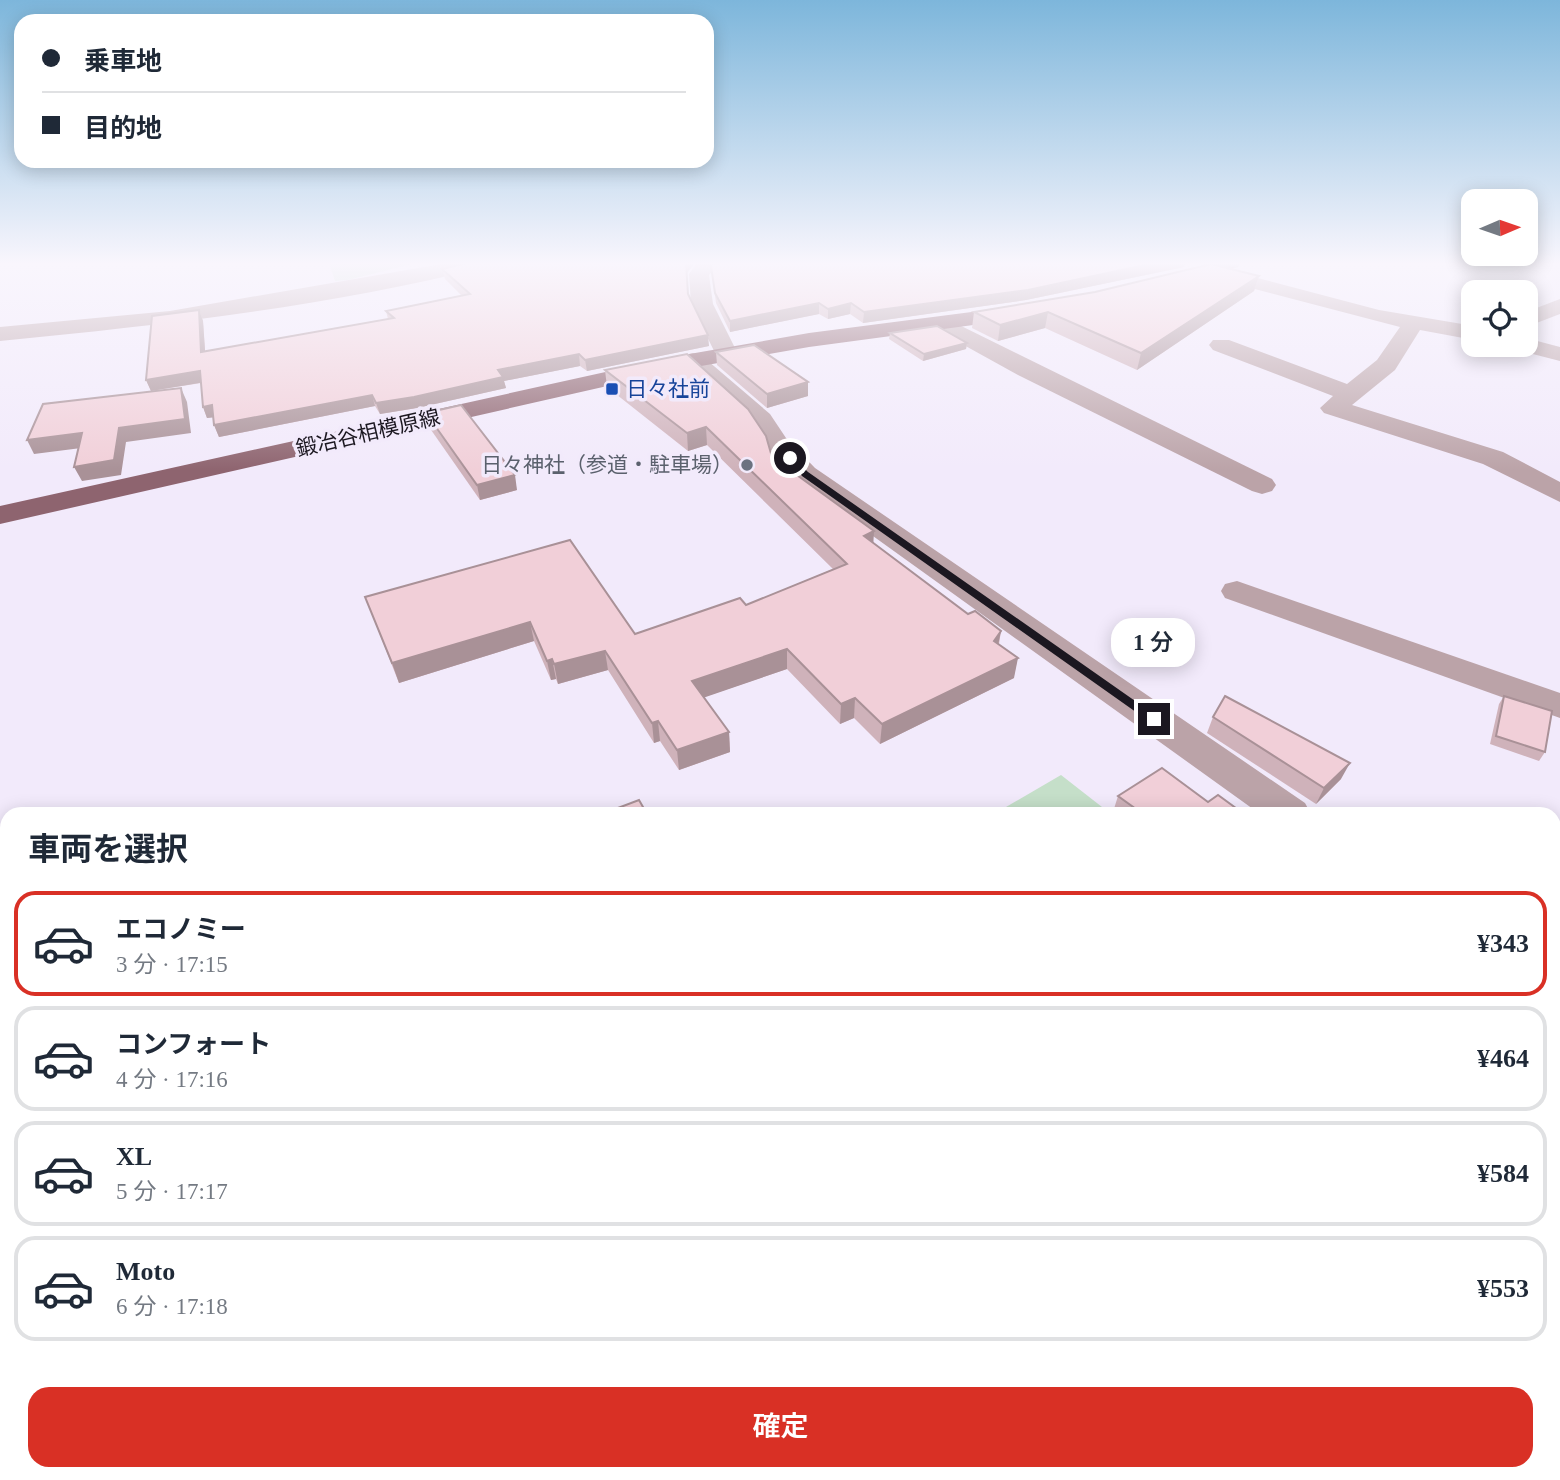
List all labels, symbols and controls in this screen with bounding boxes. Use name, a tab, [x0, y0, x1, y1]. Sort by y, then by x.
text: 乗車地	[84, 47, 162, 76]
text: 目的地	[84, 114, 162, 143]
north arrow	[1461, 189, 1538, 266]
map controls	[1461, 189, 1538, 357]
button: locate	[1461, 280, 1538, 357]
place label: 日々社前	[626, 377, 710, 401]
marker: 日々社前	[604, 381, 620, 397]
street label: 鍛冶谷相模原線	[294, 405, 442, 461]
route start	[774, 442, 806, 474]
place label: 日々神社（参道・駐車場）	[481, 453, 733, 477]
marker: 日々神社（参道・駐車場）	[739, 457, 755, 473]
callout: 1 分	[1112, 618, 1196, 666]
text: 1 分	[1133, 630, 1173, 655]
route end	[1138, 703, 1170, 735]
text: 車両を選択	[28, 831, 188, 867]
icon: car	[32, 912, 95, 975]
text: エコノミー	[116, 915, 246, 944]
text: ¥343	[1477, 929, 1529, 958]
text: 3 分 · 17:15	[116, 952, 228, 977]
icon: car	[32, 1027, 95, 1090]
text: コンフォート	[116, 1030, 271, 1059]
text: ¥464	[1477, 1044, 1529, 1073]
text: 4 分 · 17:16	[116, 1067, 228, 1092]
icon: car	[32, 1142, 95, 1205]
text: XL	[116, 1142, 152, 1171]
text: ¥584	[1477, 1159, 1529, 1188]
text: 5 分 · 17:17	[116, 1179, 228, 1204]
icon: car	[32, 1257, 95, 1320]
text: Moto	[116, 1257, 175, 1286]
text: ¥553	[1477, 1274, 1529, 1303]
text: 6 分 · 17:18	[116, 1294, 228, 1319]
button: 確定	[28, 1387, 1533, 1467]

